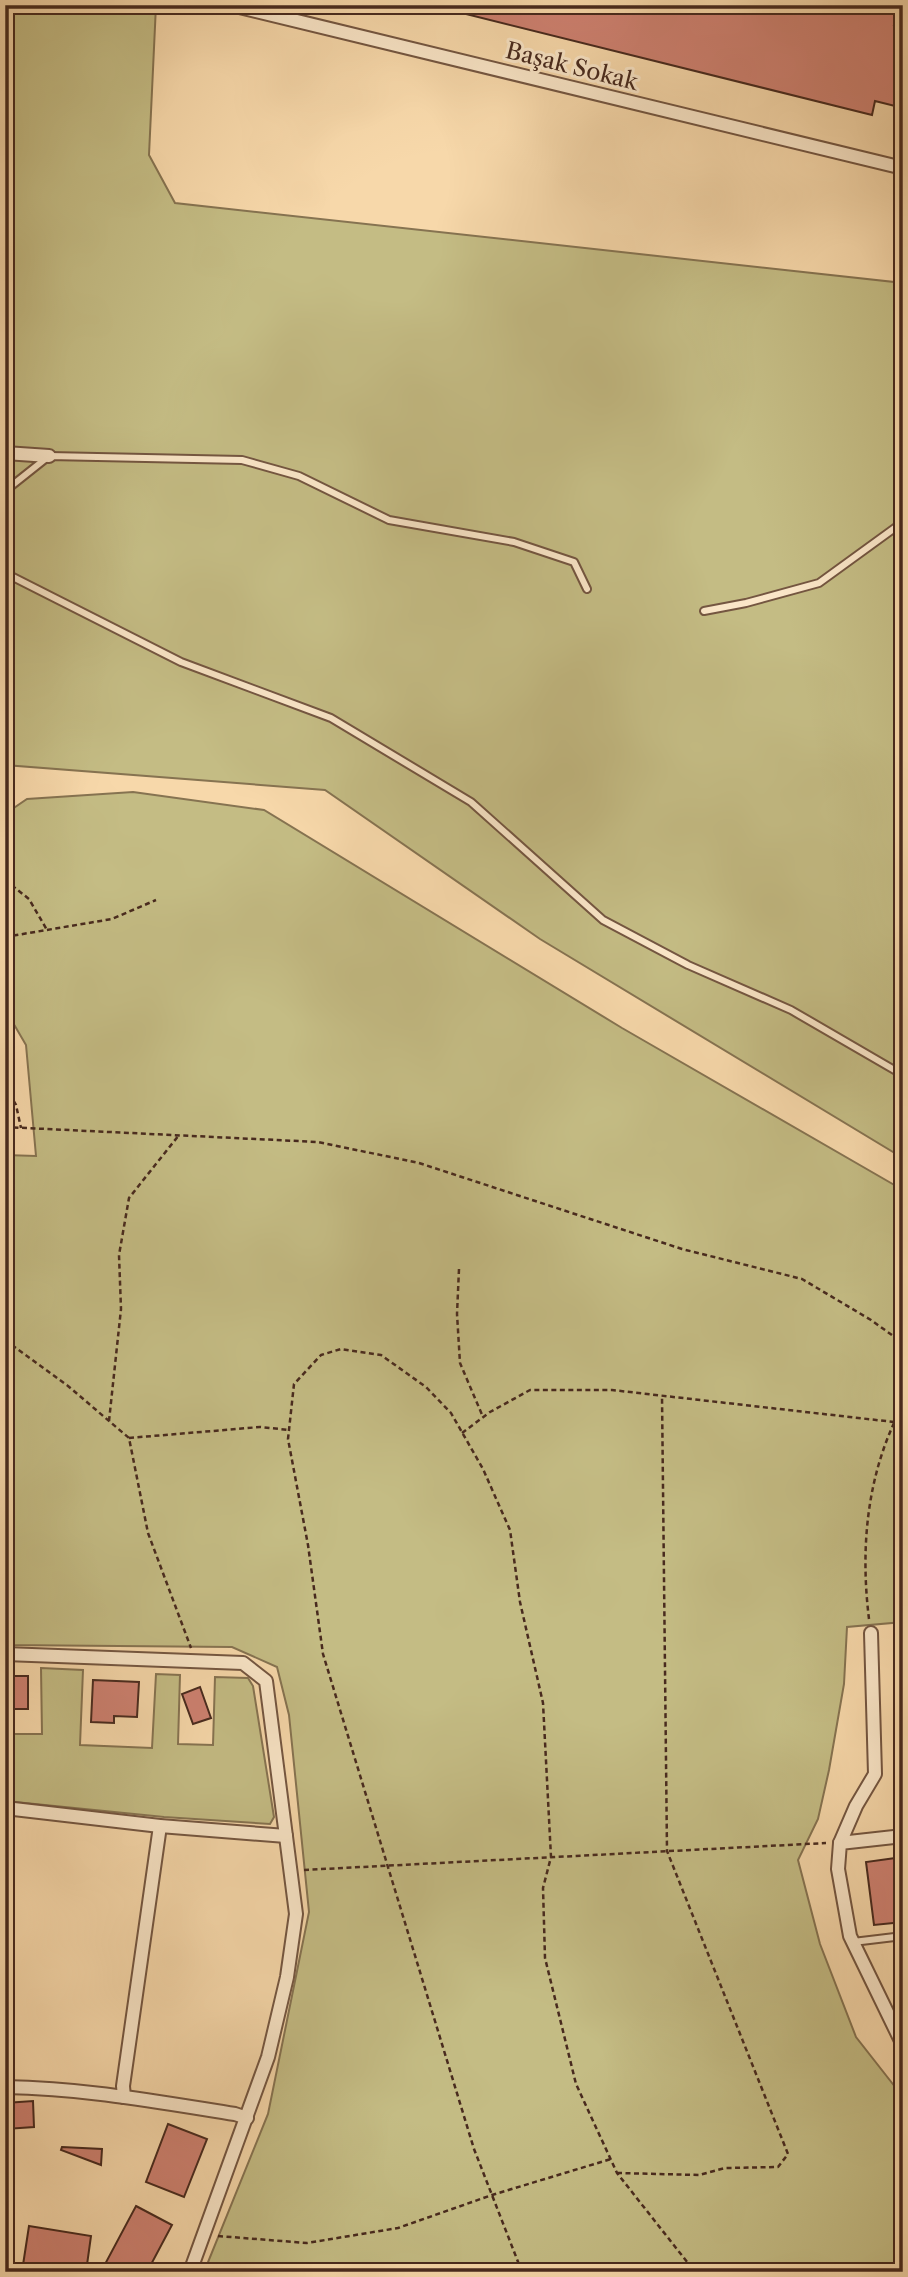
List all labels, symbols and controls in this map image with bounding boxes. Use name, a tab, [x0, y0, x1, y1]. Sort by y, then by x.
street label: Başak Sokak	[503, 36, 643, 96]

